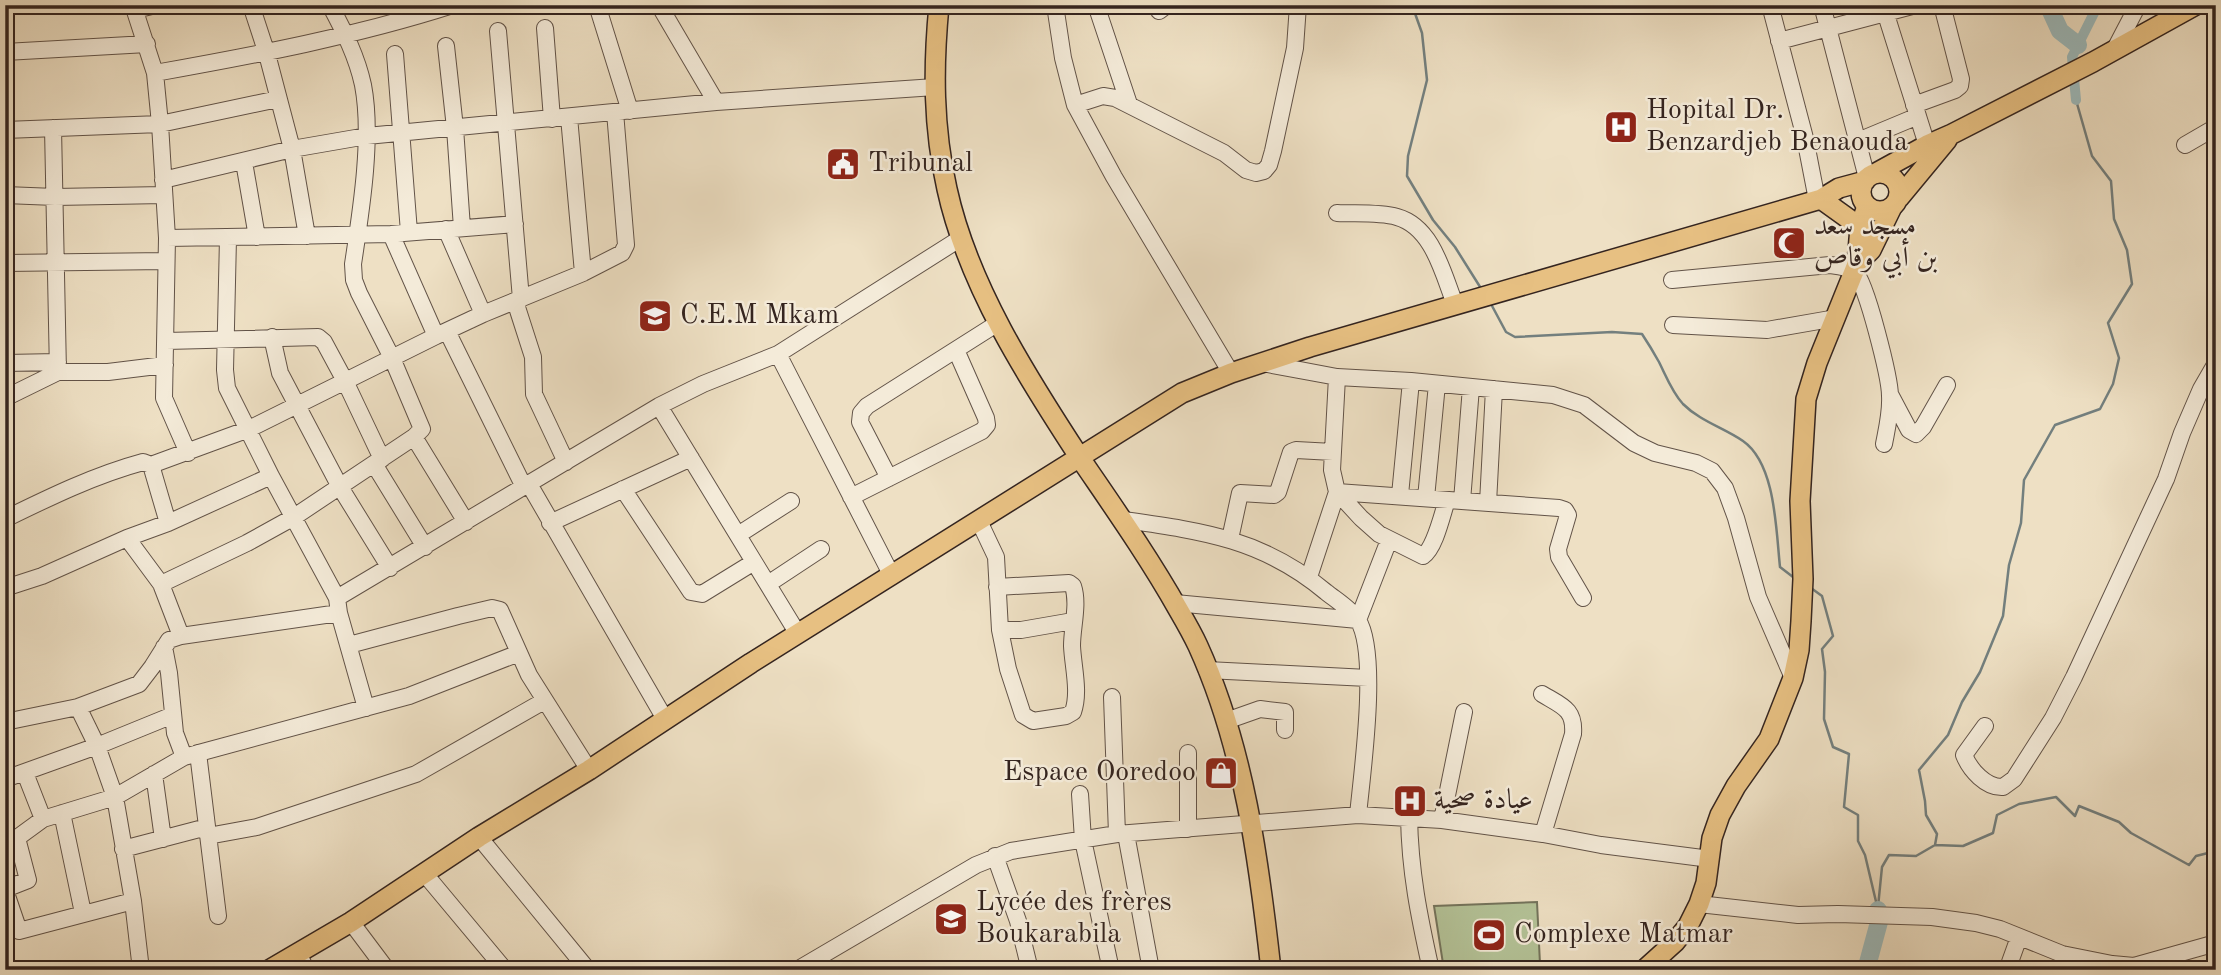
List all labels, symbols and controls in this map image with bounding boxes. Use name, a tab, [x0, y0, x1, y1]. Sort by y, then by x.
place label: Hopital Dr. Benzardjeb Benaouda	[1646, 97, 1908, 157]
hospital icon: Hopital Dr. Benzardjeb Benaouda	[1602, 108, 1640, 146]
public building icon: Tribunal	[824, 145, 862, 183]
place label: Tribunal	[868, 150, 973, 178]
place label: مسجد سعد بن أبي وقاص	[1814, 213, 1938, 279]
mosque icon: مسجد سعد بن أبي وقاص	[1770, 224, 1808, 262]
school or university icon: C.E.M Mkam	[636, 297, 674, 335]
place label: C.E.M Mkam	[680, 302, 839, 330]
shop icon: Espace Ooredoo	[1202, 754, 1240, 792]
place label: Espace Ooredoo	[1003, 759, 1196, 787]
hospital icon: عيادة صحية	[1391, 782, 1429, 820]
place label: عيادة صحية	[1434, 787, 1533, 815]
place label: Lycée des frères Boukarabila	[976, 889, 1172, 949]
school or university icon: Lycée des frères Boukarabila	[932, 900, 970, 938]
sports icon: Complexe Matmar	[1470, 916, 1508, 954]
place label: Complexe Matmar	[1514, 921, 1733, 949]

